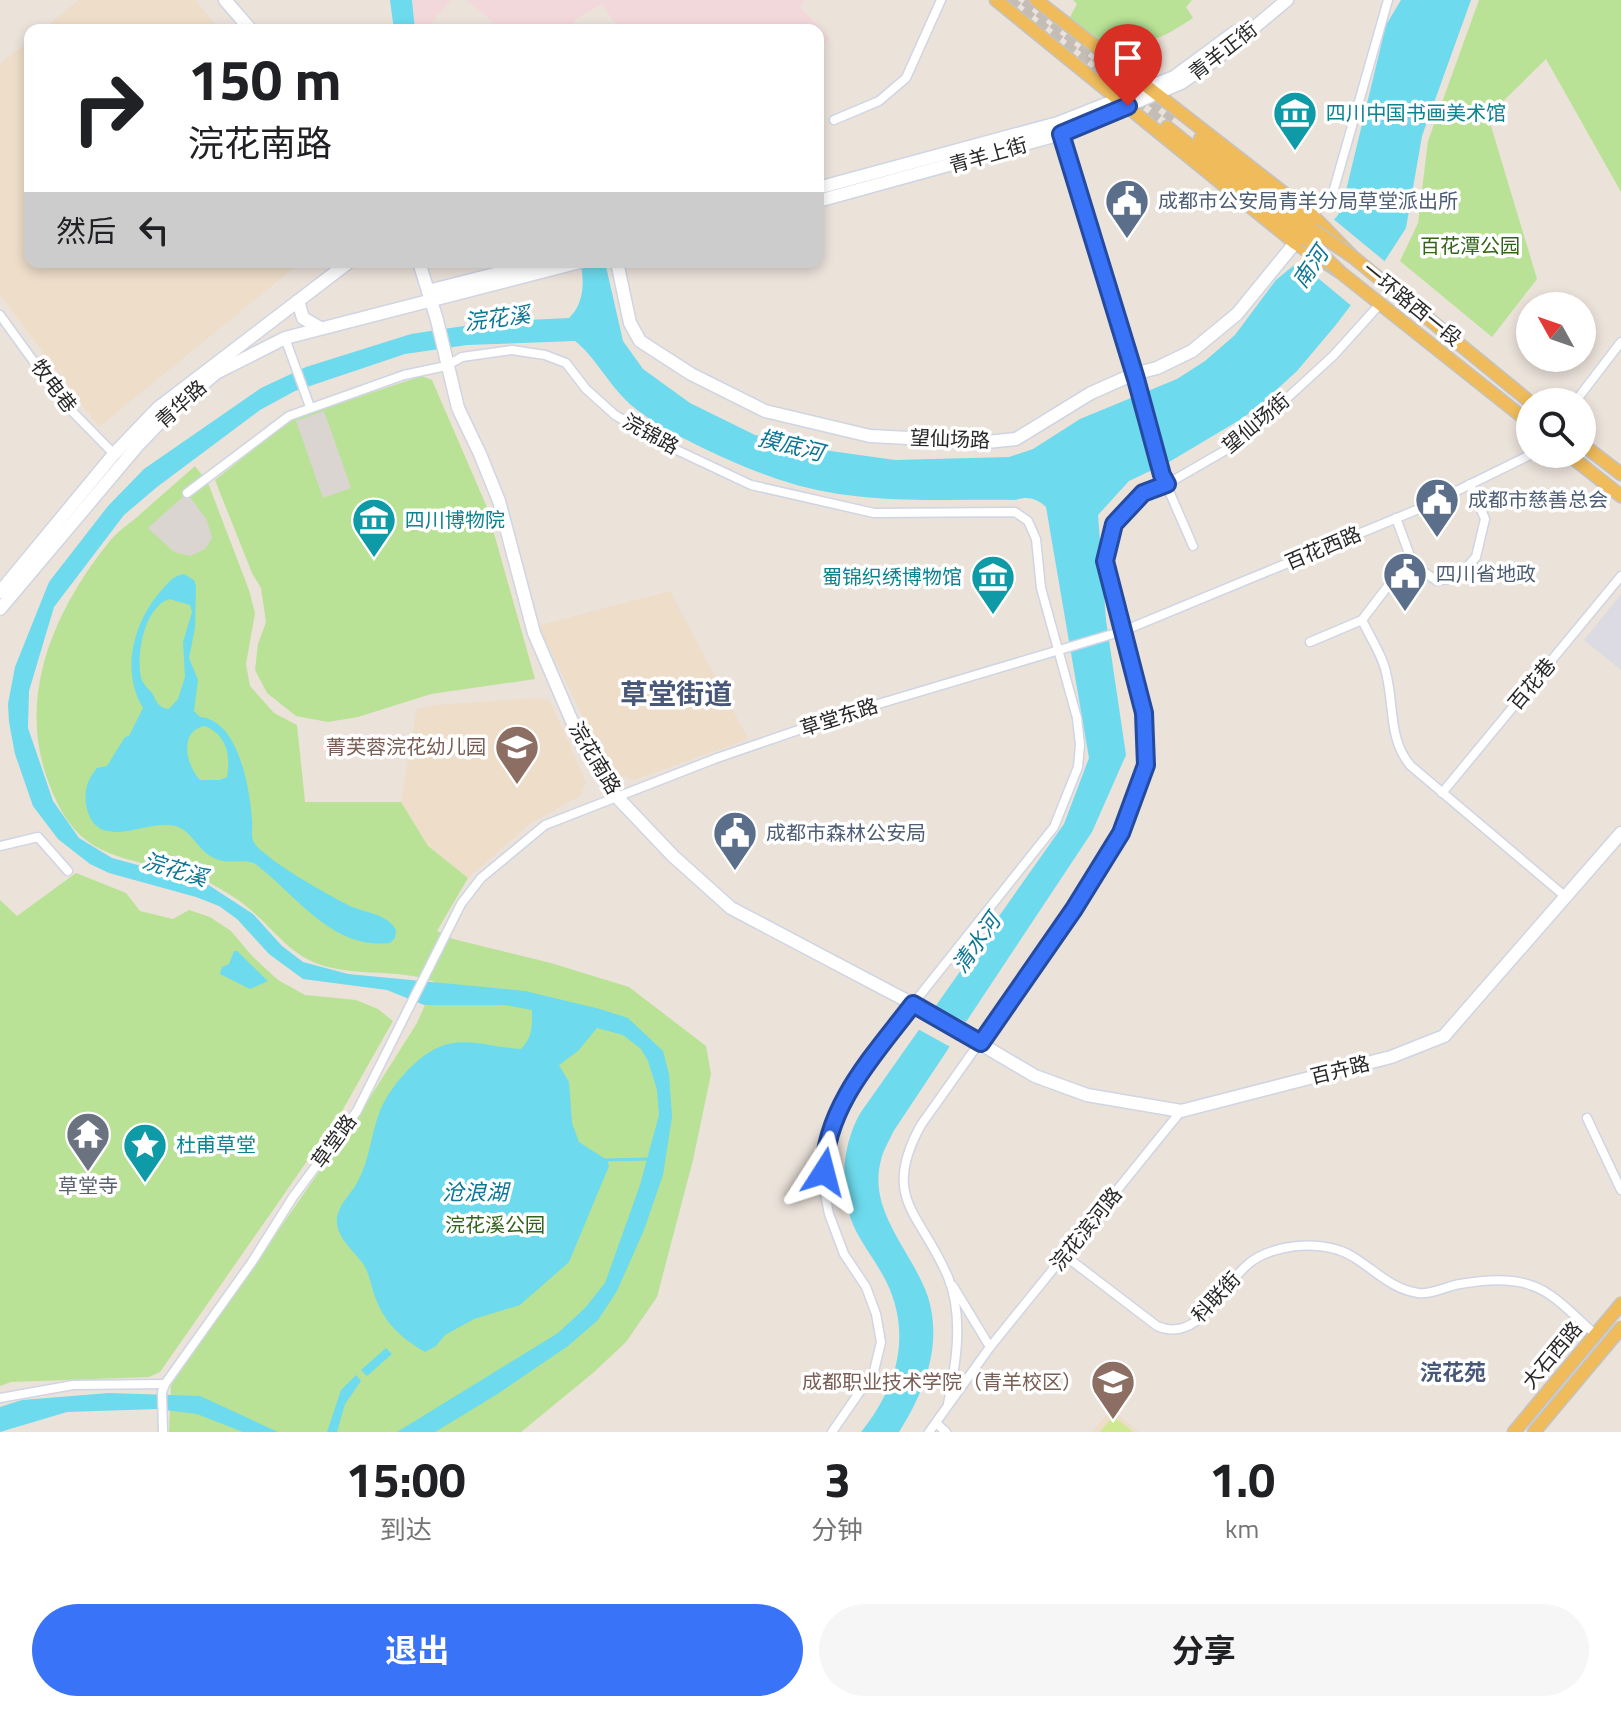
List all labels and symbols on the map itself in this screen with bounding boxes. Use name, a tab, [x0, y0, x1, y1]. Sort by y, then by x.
street label: 青羊正街	[1182, 14, 1264, 87]
pin	[1094, 24, 1162, 106]
museum icon: 四川中国书画美术馆	[1271, 89, 1319, 152]
place label: 四川中国书画美术馆	[1326, 97, 1506, 128]
street label: 青羊上街	[945, 129, 1031, 180]
public building icon: 成都市公安局青羊分局草堂派出所	[1103, 177, 1151, 240]
place label: 成都市公安局青羊分局草堂派出所	[1158, 185, 1458, 216]
park label: 百花潭公园	[1420, 230, 1520, 261]
water label: 南河	[1284, 236, 1339, 295]
street label: 一环路西一段	[1356, 254, 1469, 353]
north arrow	[1516, 292, 1596, 372]
water label: 浣花溪	[462, 297, 534, 339]
street label: 牧电巷	[24, 352, 85, 419]
street label: 青华路	[148, 372, 213, 435]
street label: 望仙场街	[1215, 385, 1296, 460]
street label: 浣锦路	[617, 405, 685, 462]
water label: 摸底河	[755, 421, 831, 470]
street label: 望仙场路	[910, 422, 991, 455]
public building icon: 成都市慈善总会	[1413, 476, 1461, 539]
place label: 成都市慈善总会	[1468, 484, 1608, 515]
museum icon: 四川博物院	[350, 496, 398, 559]
place label: 四川博物院	[405, 504, 505, 535]
street label: 百花西路	[1280, 518, 1366, 577]
public building icon: 四川省地政	[1381, 550, 1429, 613]
museum icon: 蜀锦织绣博物馆	[969, 553, 1017, 616]
place label: 四川省地政	[1436, 558, 1536, 589]
place label: 蜀锦织绣博物馆	[822, 561, 962, 592]
street label: 百花巷	[1500, 651, 1563, 717]
district label: 草堂街道	[620, 672, 732, 715]
street label: 草堂东路	[796, 689, 882, 744]
street label: 浣花南路	[562, 715, 629, 800]
school or university icon: 菁芙蓉浣花幼儿园	[493, 723, 541, 786]
place label: 菁芙蓉浣花幼儿园	[326, 731, 486, 762]
public building icon: 成都市森林公安局	[711, 809, 759, 872]
place label: 成都市森林公安局	[766, 817, 926, 848]
water label: 浣花溪	[138, 843, 213, 895]
water label: 清水河	[943, 903, 1011, 980]
street label: 百卉路	[1307, 1047, 1373, 1092]
street label: 草堂路	[303, 1107, 364, 1174]
temple icon: 草堂寺	[64, 1110, 112, 1173]
place icon: 杜甫草堂	[121, 1121, 169, 1184]
place label: 杜甫草堂	[176, 1129, 256, 1160]
position arrow	[782, 1130, 866, 1214]
place label: 草堂寺	[58, 1170, 118, 1201]
water label: 沧浪湖	[442, 1175, 511, 1209]
street label: 浣花滨河路	[1042, 1180, 1129, 1277]
park label: 浣花溪公园	[445, 1209, 545, 1240]
street label: 科联街	[1184, 1264, 1247, 1329]
street label: 大石西路	[1514, 1314, 1589, 1395]
district label: 浣花苑	[1420, 1355, 1486, 1389]
school or university icon: 成都职业技术学院（青羊校区）	[1089, 1358, 1137, 1421]
place label: 成都职业技术学院（青羊校区）	[802, 1366, 1082, 1397]

